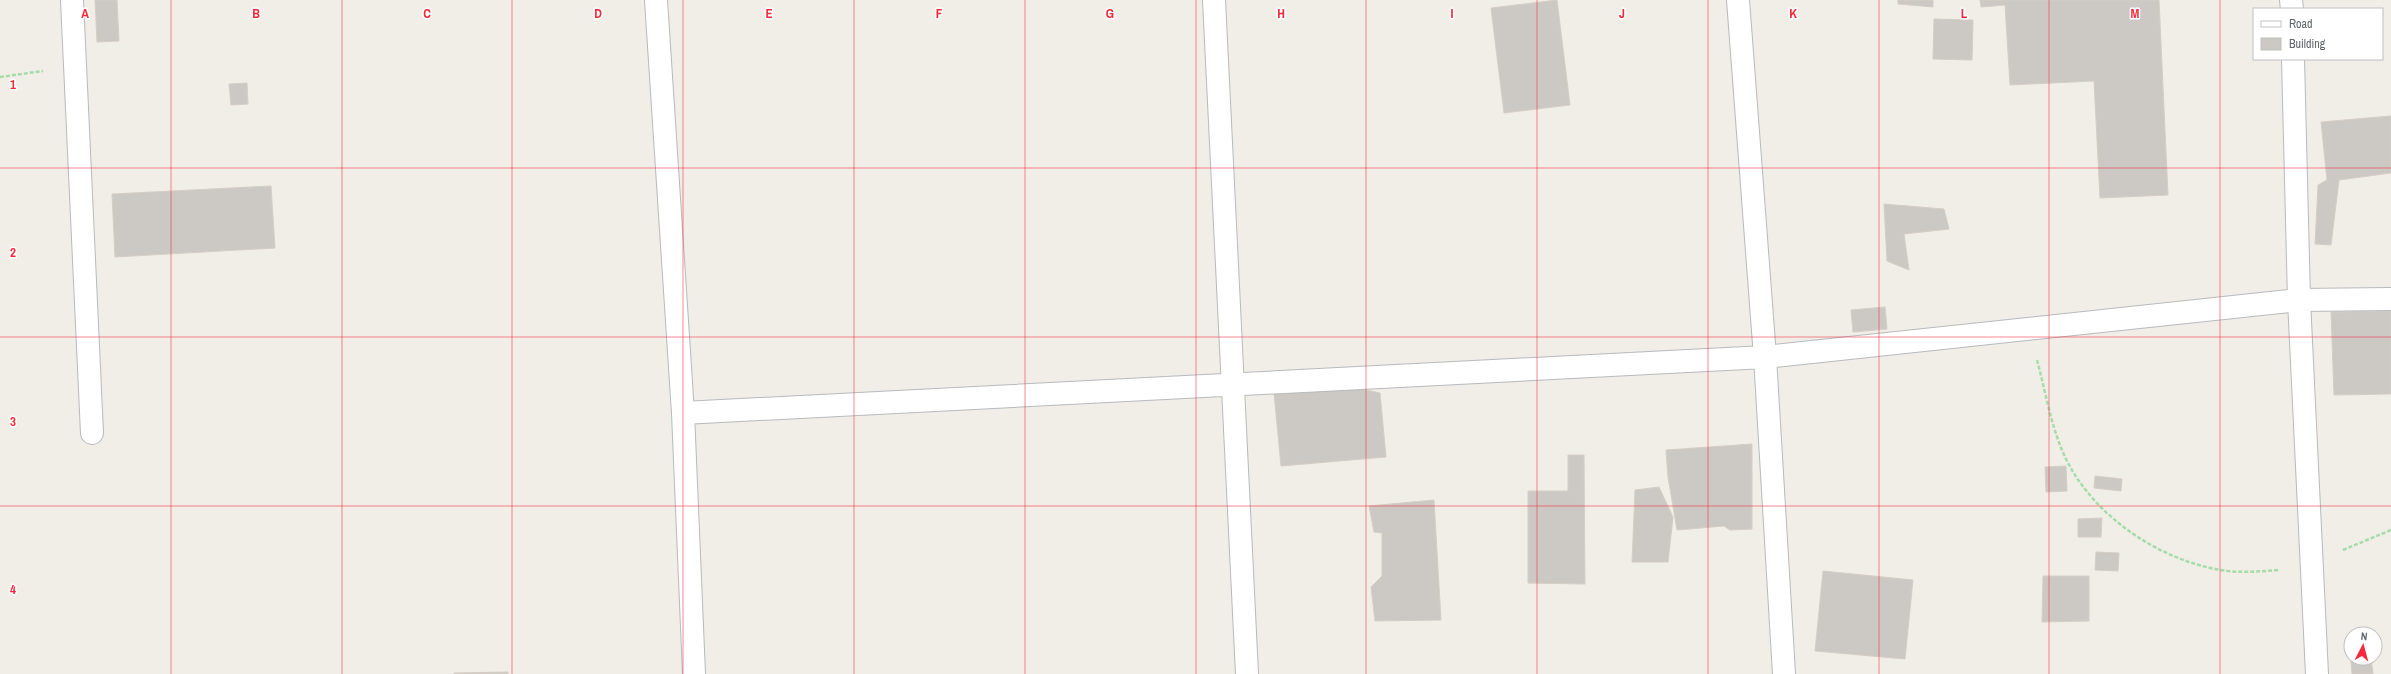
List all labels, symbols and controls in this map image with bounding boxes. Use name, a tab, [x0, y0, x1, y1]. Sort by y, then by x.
text: A	[81, 5, 89, 22]
text: B	[252, 5, 260, 22]
text: C	[423, 5, 431, 22]
text: D	[594, 5, 602, 22]
text: E	[765, 5, 773, 22]
text: F	[936, 5, 943, 22]
text: G	[1106, 5, 1114, 22]
text: H	[1277, 5, 1285, 22]
text: I	[1451, 5, 1454, 22]
text: J	[1619, 5, 1625, 22]
text: K	[1789, 5, 1797, 22]
text: L	[1961, 5, 1968, 22]
text: M	[2131, 5, 2140, 22]
legend	[2253, 8, 2383, 60]
text: Road	[2289, 16, 2313, 32]
text: Building	[2289, 36, 2326, 52]
text: 1	[10, 76, 16, 93]
text: 2	[10, 244, 16, 261]
text: 3	[10, 413, 16, 430]
text: 4	[10, 581, 16, 598]
north arrow	[2343, 626, 2383, 666]
text: N	[2360, 629, 2368, 643]

